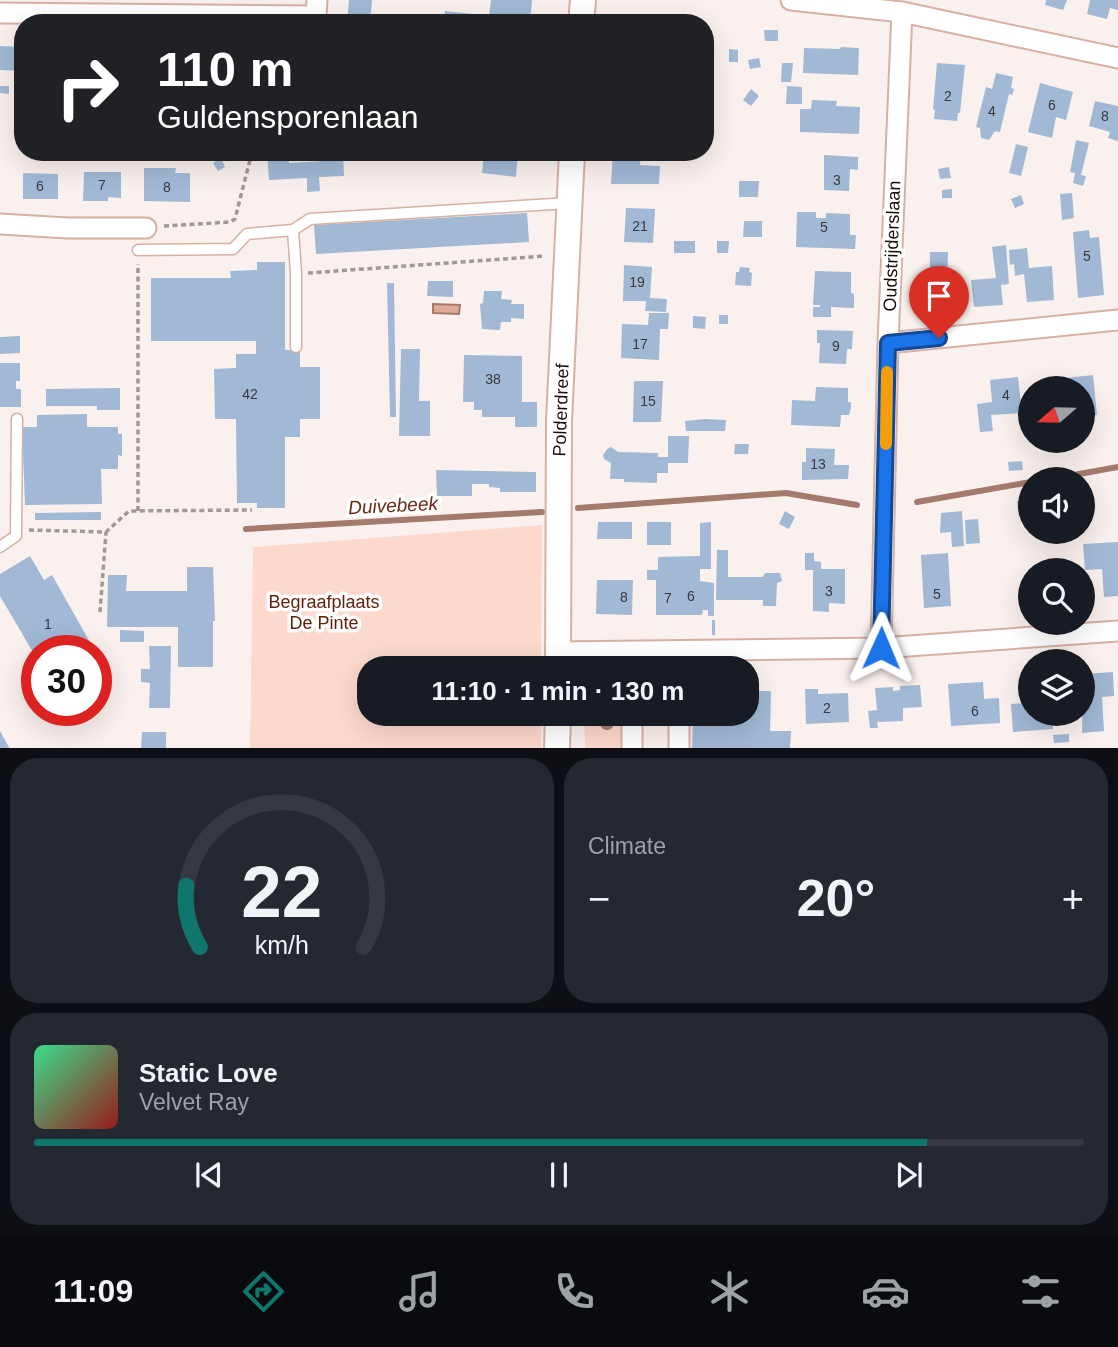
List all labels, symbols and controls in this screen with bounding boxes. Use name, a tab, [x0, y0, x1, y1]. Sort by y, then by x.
icon: right	[42, 42, 133, 133]
text: 110 m	[157, 42, 293, 96]
house number: 2	[944, 88, 952, 104]
house number: 6	[1048, 97, 1056, 113]
text: Guldensporenlaan	[157, 99, 419, 135]
house number: 4	[988, 103, 996, 119]
house number: 8	[1101, 108, 1109, 124]
house number: 3	[833, 172, 841, 188]
house number: 7	[98, 177, 106, 193]
house number: 6	[36, 178, 44, 194]
house number: 8	[163, 179, 171, 195]
street label: Oudstrijderslaan	[880, 180, 904, 312]
house number: 21	[632, 218, 648, 234]
house number: 5	[820, 219, 828, 235]
house number: 5	[1083, 248, 1091, 264]
pin	[909, 266, 969, 338]
house number: 19	[629, 274, 645, 290]
icon: arrive	[920, 277, 958, 315]
house number: 17	[632, 336, 648, 352]
house number: 9	[832, 338, 840, 354]
street label: Polderdreef	[549, 362, 573, 457]
house number: 38	[485, 371, 501, 387]
north arrow	[1018, 376, 1096, 453]
map controls	[1018, 376, 1095, 726]
house number: 42	[242, 386, 258, 402]
house number: 4	[1002, 387, 1010, 403]
house number: 15	[640, 393, 656, 409]
house number: 13	[810, 456, 826, 472]
button: sound	[1018, 467, 1095, 544]
water label: Duivebeek	[348, 493, 440, 518]
button: search	[1018, 558, 1095, 635]
house number: 3	[825, 583, 833, 599]
house number: 5	[933, 586, 941, 602]
house number: 6	[687, 588, 695, 604]
house number: 8	[620, 589, 628, 605]
house number: 7	[664, 590, 672, 606]
park label: Begraafplaats De Pinte	[268, 592, 380, 633]
position arrow	[844, 611, 918, 685]
house number: 1	[44, 616, 52, 632]
speed limit sign: 30	[21, 635, 112, 726]
button: layers	[1018, 649, 1095, 726]
text: 11:10 · 1 min · 130 m	[432, 676, 684, 706]
house number: 2	[823, 700, 831, 716]
house number: 6	[971, 703, 979, 719]
text: Climate	[588, 833, 666, 859]
text: 22	[242, 851, 322, 932]
text: 20°	[797, 869, 875, 927]
text: −	[588, 878, 610, 920]
text: +	[1062, 878, 1084, 920]
text: km/h	[255, 930, 309, 958]
text: Static Love	[139, 1058, 278, 1088]
text: Velvet Ray	[139, 1089, 249, 1115]
icon: previous	[190, 1156, 228, 1194]
icon: pause	[540, 1156, 578, 1194]
icon: next	[890, 1156, 928, 1194]
icon: directions	[239, 1267, 288, 1316]
icon: music	[395, 1267, 444, 1316]
icon: phone	[550, 1267, 599, 1316]
icon: climate	[705, 1267, 754, 1316]
icon: car	[861, 1267, 910, 1316]
icon: filters	[1016, 1267, 1065, 1316]
text: 11:09	[53, 1273, 133, 1309]

